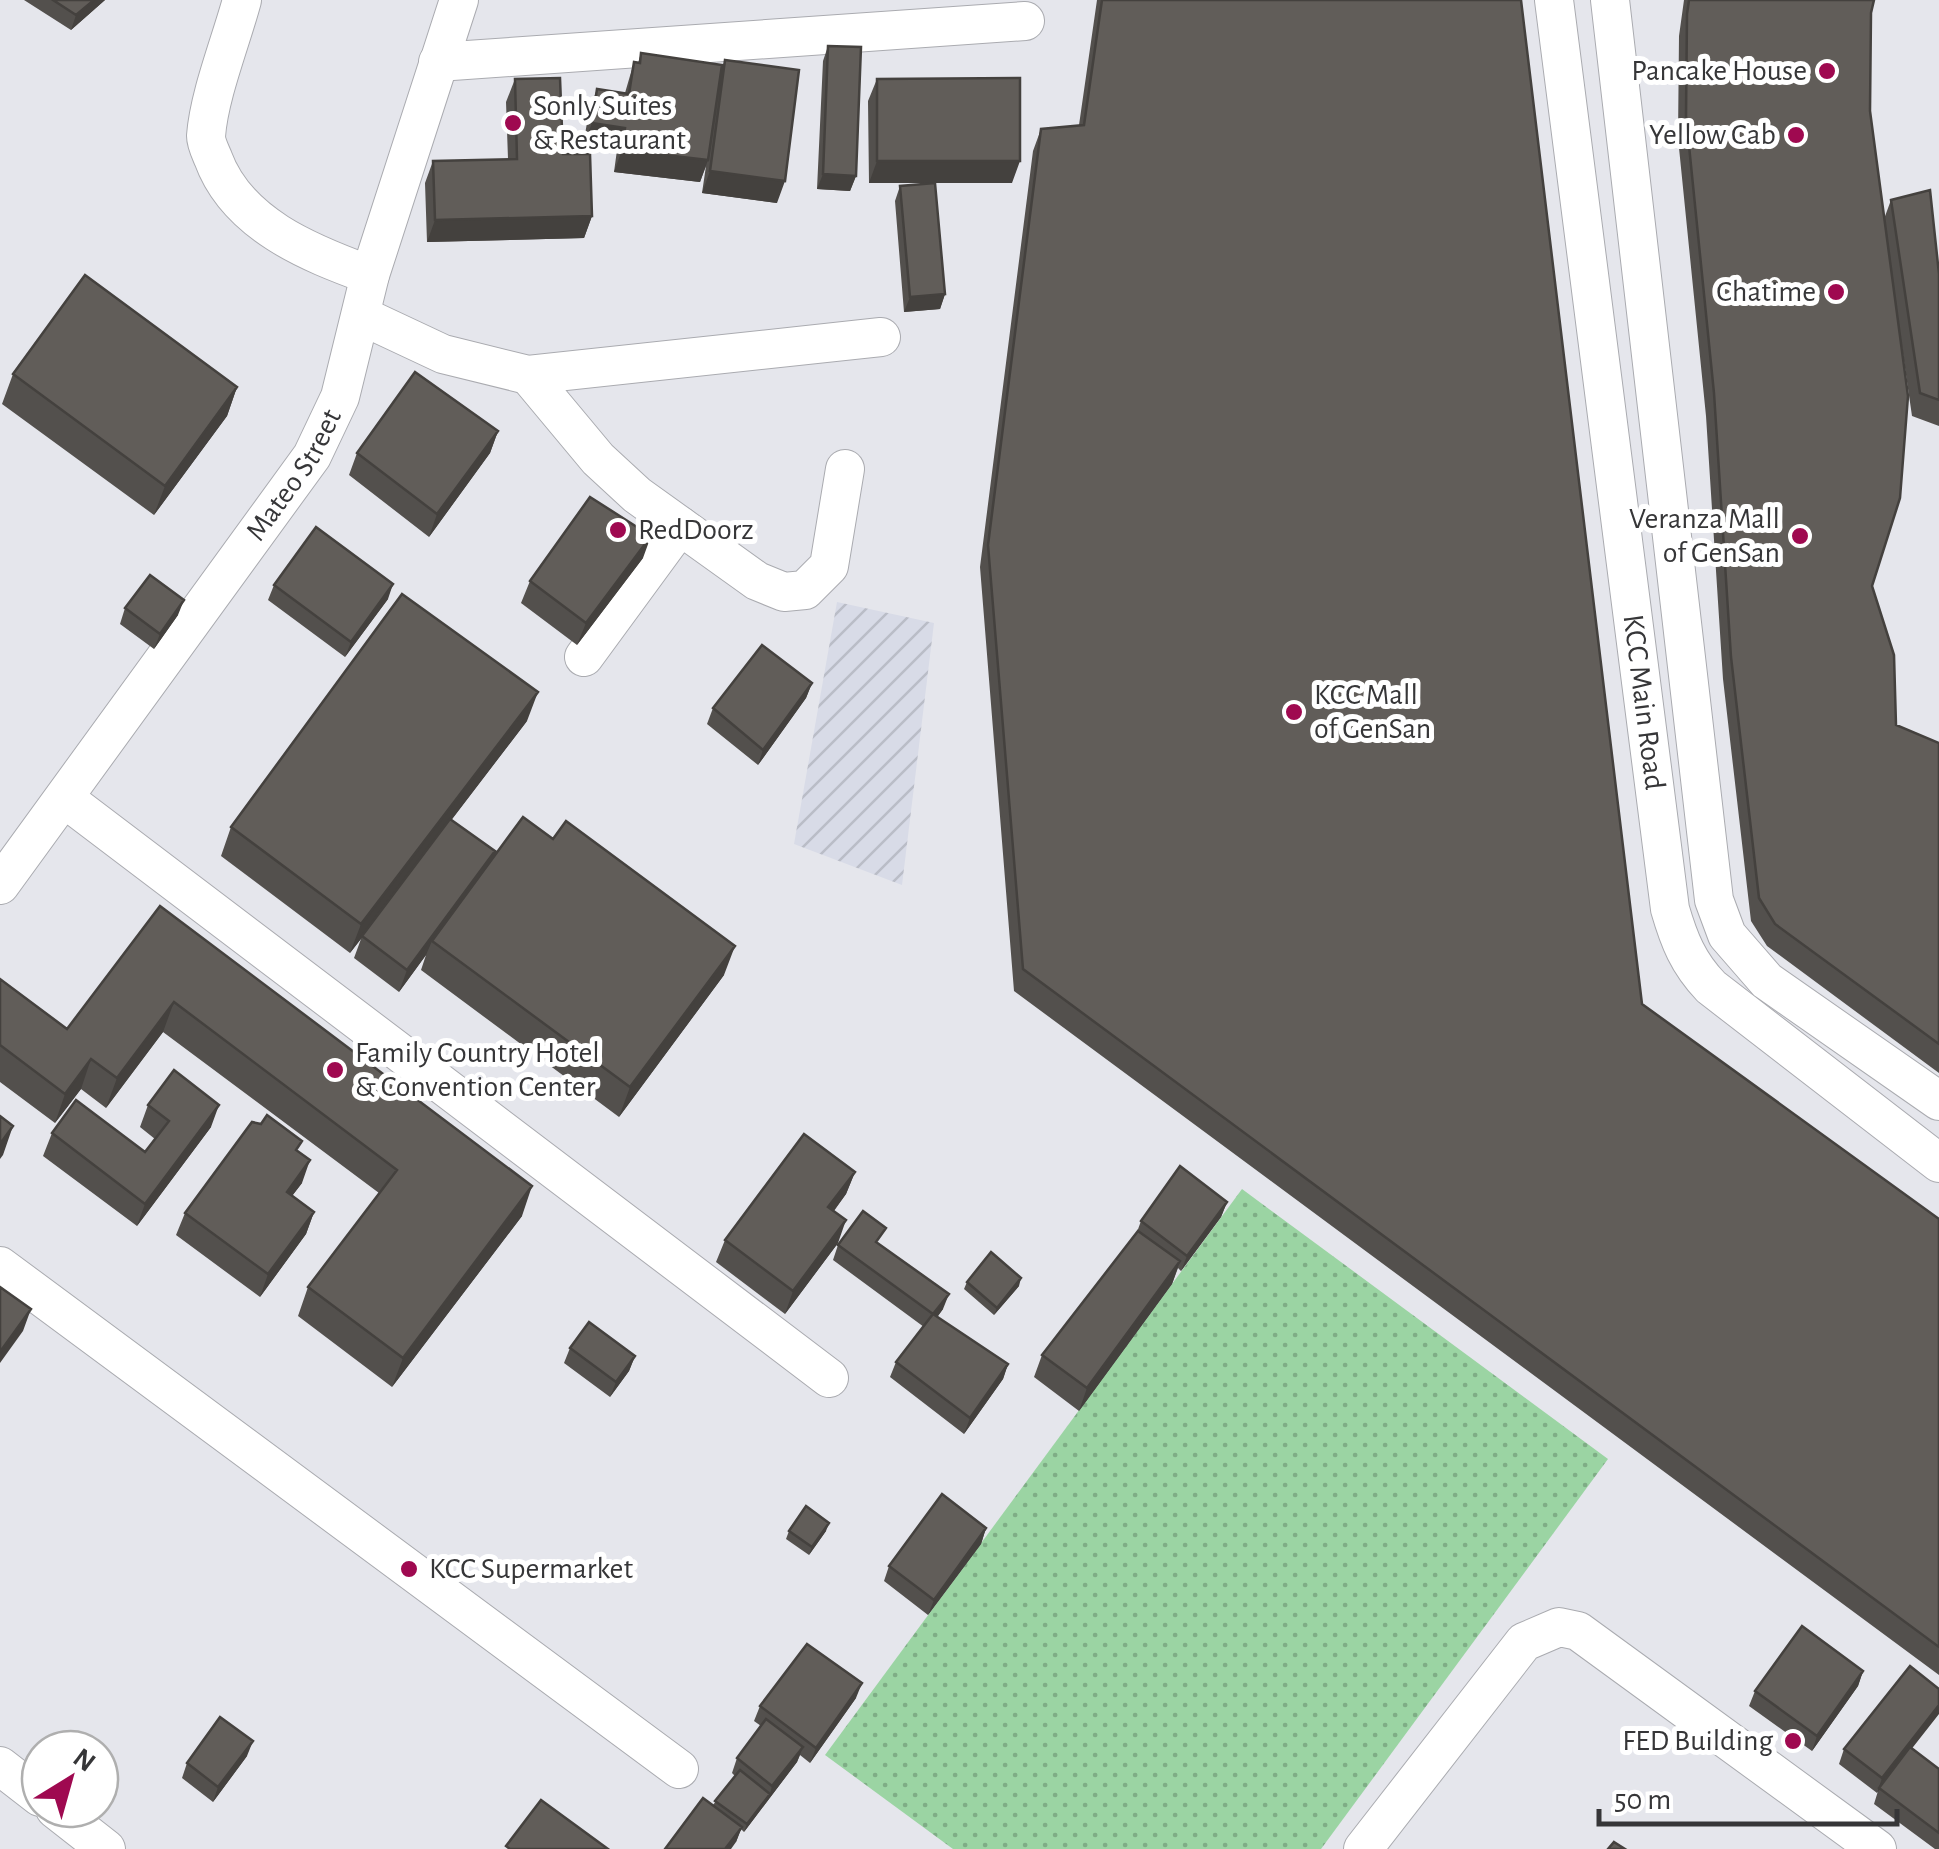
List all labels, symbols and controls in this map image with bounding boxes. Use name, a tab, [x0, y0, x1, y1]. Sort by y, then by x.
place label: Pancake House	[1631, 56, 1807, 86]
marker: Pancake House	[1816, 60, 1838, 82]
place label: Sonly Suites & Restaurant	[533, 91, 686, 155]
marker: Sonly Suites & Restaurant	[502, 112, 524, 134]
place label: Yellow Cab	[1649, 120, 1776, 150]
marker: Yellow Cab	[1785, 124, 1807, 146]
place label: Chatime	[1716, 277, 1816, 307]
marker: Chatime	[1825, 281, 1847, 303]
street label: Mateo Street	[241, 404, 347, 546]
place label: Veranza Mall of GenSan	[1629, 504, 1780, 568]
place label: RedDoorz	[638, 515, 754, 545]
marker: RedDoorz	[607, 519, 629, 541]
marker: Veranza Mall of GenSan	[1789, 525, 1811, 547]
street label: KCC Main Road	[1618, 613, 1670, 792]
place label: KCC Mall of GenSan	[1314, 680, 1431, 744]
marker: KCC Mall of GenSan	[1283, 701, 1305, 723]
place label: Family Country Hotel & Convention Center	[355, 1038, 600, 1102]
marker: Family Country Hotel & Convention Center	[324, 1059, 346, 1081]
place label: KCC Supermarket	[429, 1554, 633, 1584]
marker: KCC Supermarket	[398, 1558, 420, 1580]
place label: FED Building	[1622, 1726, 1773, 1756]
north arrow	[20, 1729, 120, 1829]
marker: FED Building	[1782, 1730, 1804, 1752]
text: N	[68, 1744, 100, 1778]
scale bar	[1599, 1764, 1896, 1826]
text: 50 m	[1614, 1785, 1671, 1815]

